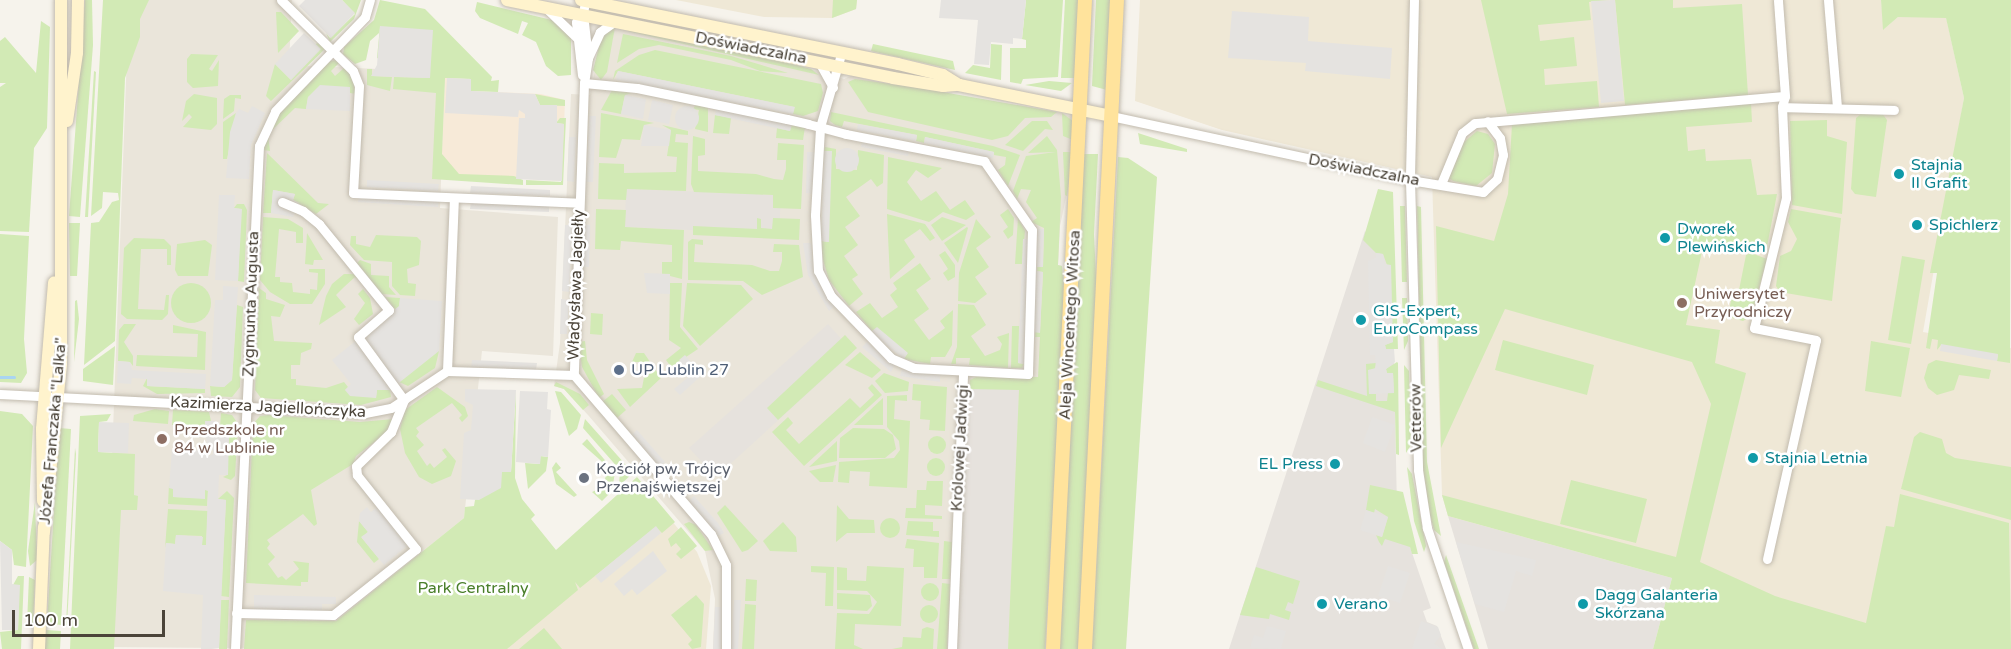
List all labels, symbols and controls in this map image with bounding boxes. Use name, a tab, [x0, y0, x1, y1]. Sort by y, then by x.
street label: Doświadczalna	[694, 28, 808, 68]
street label: Doświadczalna	[1307, 150, 1421, 190]
place label: Stajnia II Grafit	[1911, 155, 1968, 193]
marker: Stajnia II Grafit	[1892, 167, 1906, 181]
street label: Władysława Jagiełły	[564, 209, 588, 361]
place label: Spichlerz	[1929, 215, 1998, 235]
marker: Spichlerz	[1910, 218, 1924, 232]
place label: Dworek Plewińskich	[1677, 219, 1766, 257]
street label: Aleja Wincentego Witosa	[1055, 229, 1085, 421]
street label: Zygmunta Augusta	[239, 231, 263, 377]
marker: Dworek Plewińskich	[1658, 231, 1672, 245]
place label: Uniwersytet Przyrodniczy	[1694, 284, 1792, 322]
marker: Uniwersytet Przyrodniczy	[1675, 296, 1689, 310]
place label: GIS-Expert, EuroCompass	[1373, 301, 1478, 339]
marker: GIS-Expert, EuroCompass	[1354, 313, 1368, 327]
street label: Józefa Franczaka "Lalka"	[35, 337, 71, 525]
place label: UP Lublin 27	[631, 360, 729, 380]
marker: UP Lublin 27	[612, 363, 626, 377]
street label: Królowej Jadwigi	[947, 384, 973, 512]
street label: Vetterów	[1406, 384, 1426, 452]
street label: Kazimierza Jagiellończyka	[169, 392, 367, 422]
place label: Przedszkole nr 84 w Lublinie	[174, 420, 285, 458]
marker: Przedszkole nr 84 w Lublinie	[155, 432, 169, 446]
place label: Stajnia Letnia	[1765, 448, 1868, 468]
marker: Stajnia Letnia	[1746, 451, 1760, 465]
place label: EL Press	[1258, 454, 1323, 474]
marker: EL Press	[1328, 457, 1342, 471]
place label: Kościół pw. Trójcy Przenajświętszej	[596, 459, 731, 497]
marker: Kościół pw. Trójcy Przenajświętszej	[577, 471, 591, 485]
park label: Park Centralny	[417, 578, 529, 598]
place label: Dagg Galanteria Skórzana	[1595, 585, 1718, 623]
place label: Verano	[1334, 594, 1388, 614]
marker: Verano	[1315, 597, 1329, 611]
marker: Dagg Galanteria Skórzana	[1576, 597, 1590, 611]
scale bar	[15, 598, 168, 636]
text: 100 m	[23, 609, 78, 631]

